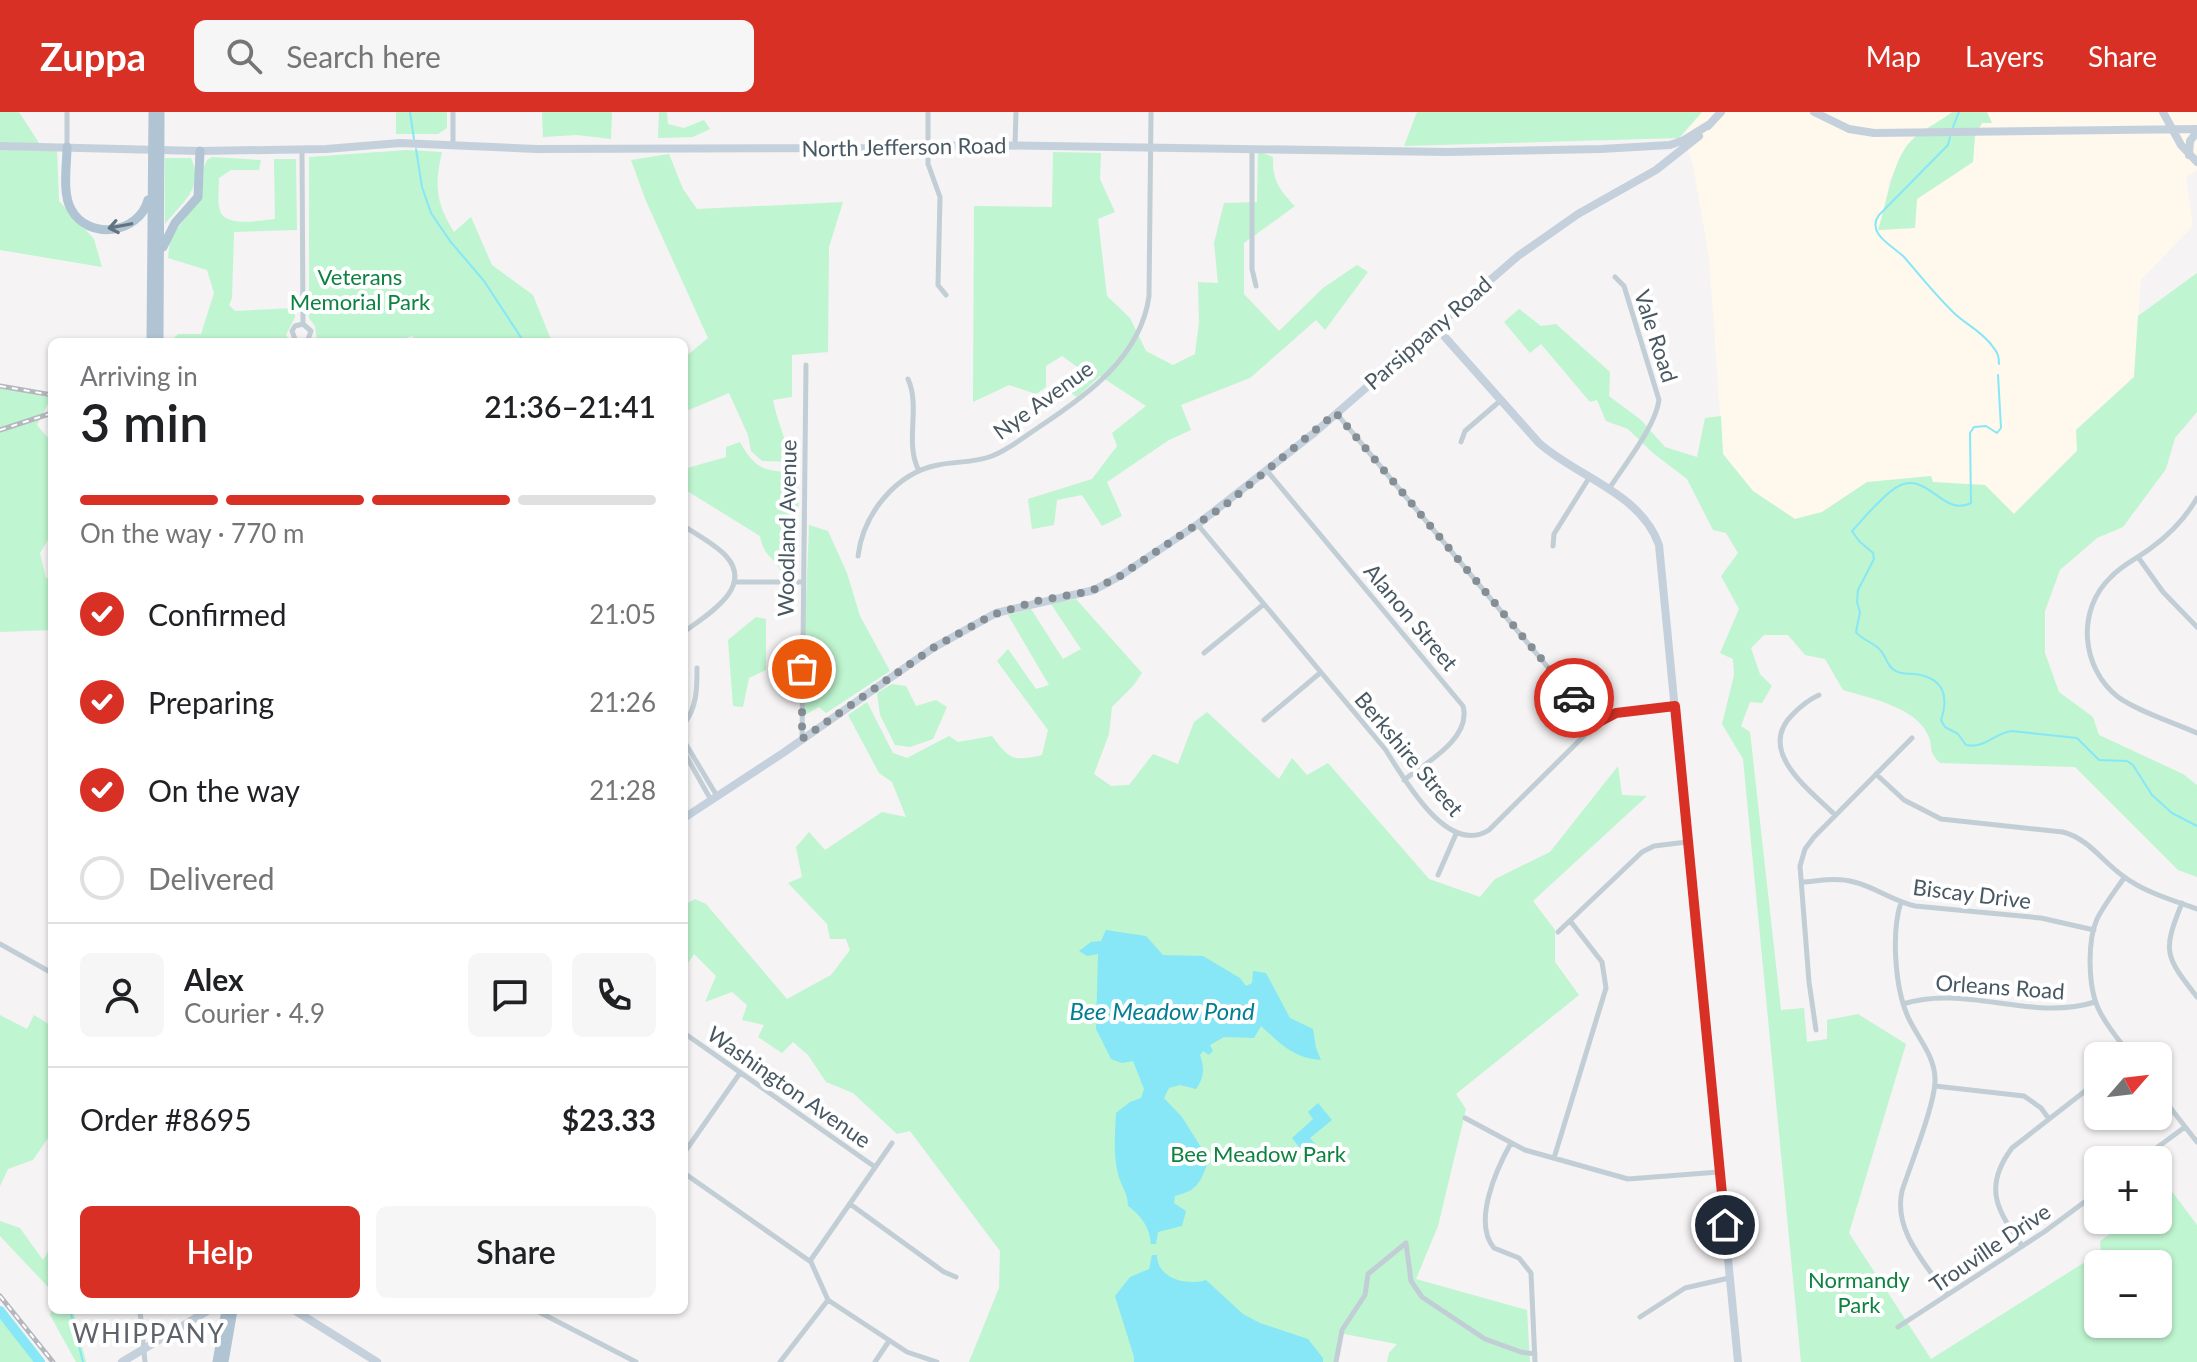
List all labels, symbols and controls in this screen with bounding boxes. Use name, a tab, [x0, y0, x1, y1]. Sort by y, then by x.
search box	[194, 20, 754, 92]
text: Zuppa	[40, 33, 146, 79]
icon: search	[222, 34, 266, 78]
text: Search here	[286, 38, 441, 74]
text: Map	[1866, 39, 1921, 73]
text: Layers	[1965, 39, 2044, 73]
text: Share	[2088, 39, 2157, 73]
street label: North Jefferson Road	[801, 131, 1007, 162]
one-way arrow	[107, 219, 133, 234]
park label: Veterans Memorial Park	[290, 263, 431, 315]
street label: Parsippany Road	[1359, 270, 1497, 395]
street label: Vale Road	[1629, 286, 1684, 385]
street label: Nye Avenue	[987, 354, 1098, 445]
text: Arriving in	[80, 360, 198, 392]
text: 21:36–21:41	[484, 388, 656, 424]
text: 3 min	[80, 391, 208, 453]
street label: Woodland Avenue	[771, 439, 802, 617]
text: On the way · 770 m	[80, 517, 304, 549]
street label: Alanon Street	[1359, 558, 1464, 676]
icon: check	[80, 592, 124, 636]
text: Confirmed	[148, 596, 287, 632]
text: 21:05	[589, 598, 656, 630]
pin	[768, 635, 836, 703]
icon: bag	[780, 647, 824, 691]
courier	[1534, 658, 1614, 738]
icon: car	[1552, 676, 1596, 720]
icon: check	[80, 680, 124, 724]
text: Preparing	[148, 684, 274, 720]
text: 21:26	[589, 686, 656, 718]
street label: Berkshire Street	[1349, 686, 1470, 822]
icon: check	[80, 768, 124, 812]
text: On the way	[148, 772, 300, 808]
text: 21:28	[589, 774, 656, 806]
text: Delivered	[148, 860, 275, 896]
street label: Biscay Drive	[1911, 873, 2033, 914]
button: person	[80, 953, 164, 1037]
button: chat	[468, 953, 552, 1037]
button: phone	[572, 953, 656, 1037]
text: Alex	[184, 961, 244, 997]
street label: Orleans Road	[1935, 969, 2066, 1004]
water label: Bee Meadow Pond	[1069, 996, 1255, 1025]
text: Courier · 4.9	[184, 997, 325, 1029]
street label: Washington Avenue	[702, 1020, 876, 1153]
north arrow	[2084, 1042, 2172, 1130]
map controls	[2084, 1042, 2172, 1338]
text: Order #8695	[80, 1101, 252, 1137]
text: $23.33	[562, 1101, 656, 1137]
park label: Bee Meadow Park	[1170, 1140, 1347, 1167]
button: +	[2084, 1146, 2172, 1234]
pin	[1691, 1191, 1759, 1259]
street label: Trouville Drive	[1924, 1197, 2055, 1298]
icon: home	[1703, 1203, 1747, 1247]
button: Help	[80, 1206, 360, 1298]
button: Share	[376, 1206, 656, 1298]
button: −	[2084, 1250, 2172, 1338]
park label: Normandy Park	[1808, 1266, 1911, 1318]
district label: WHIPPANY	[72, 1317, 226, 1349]

